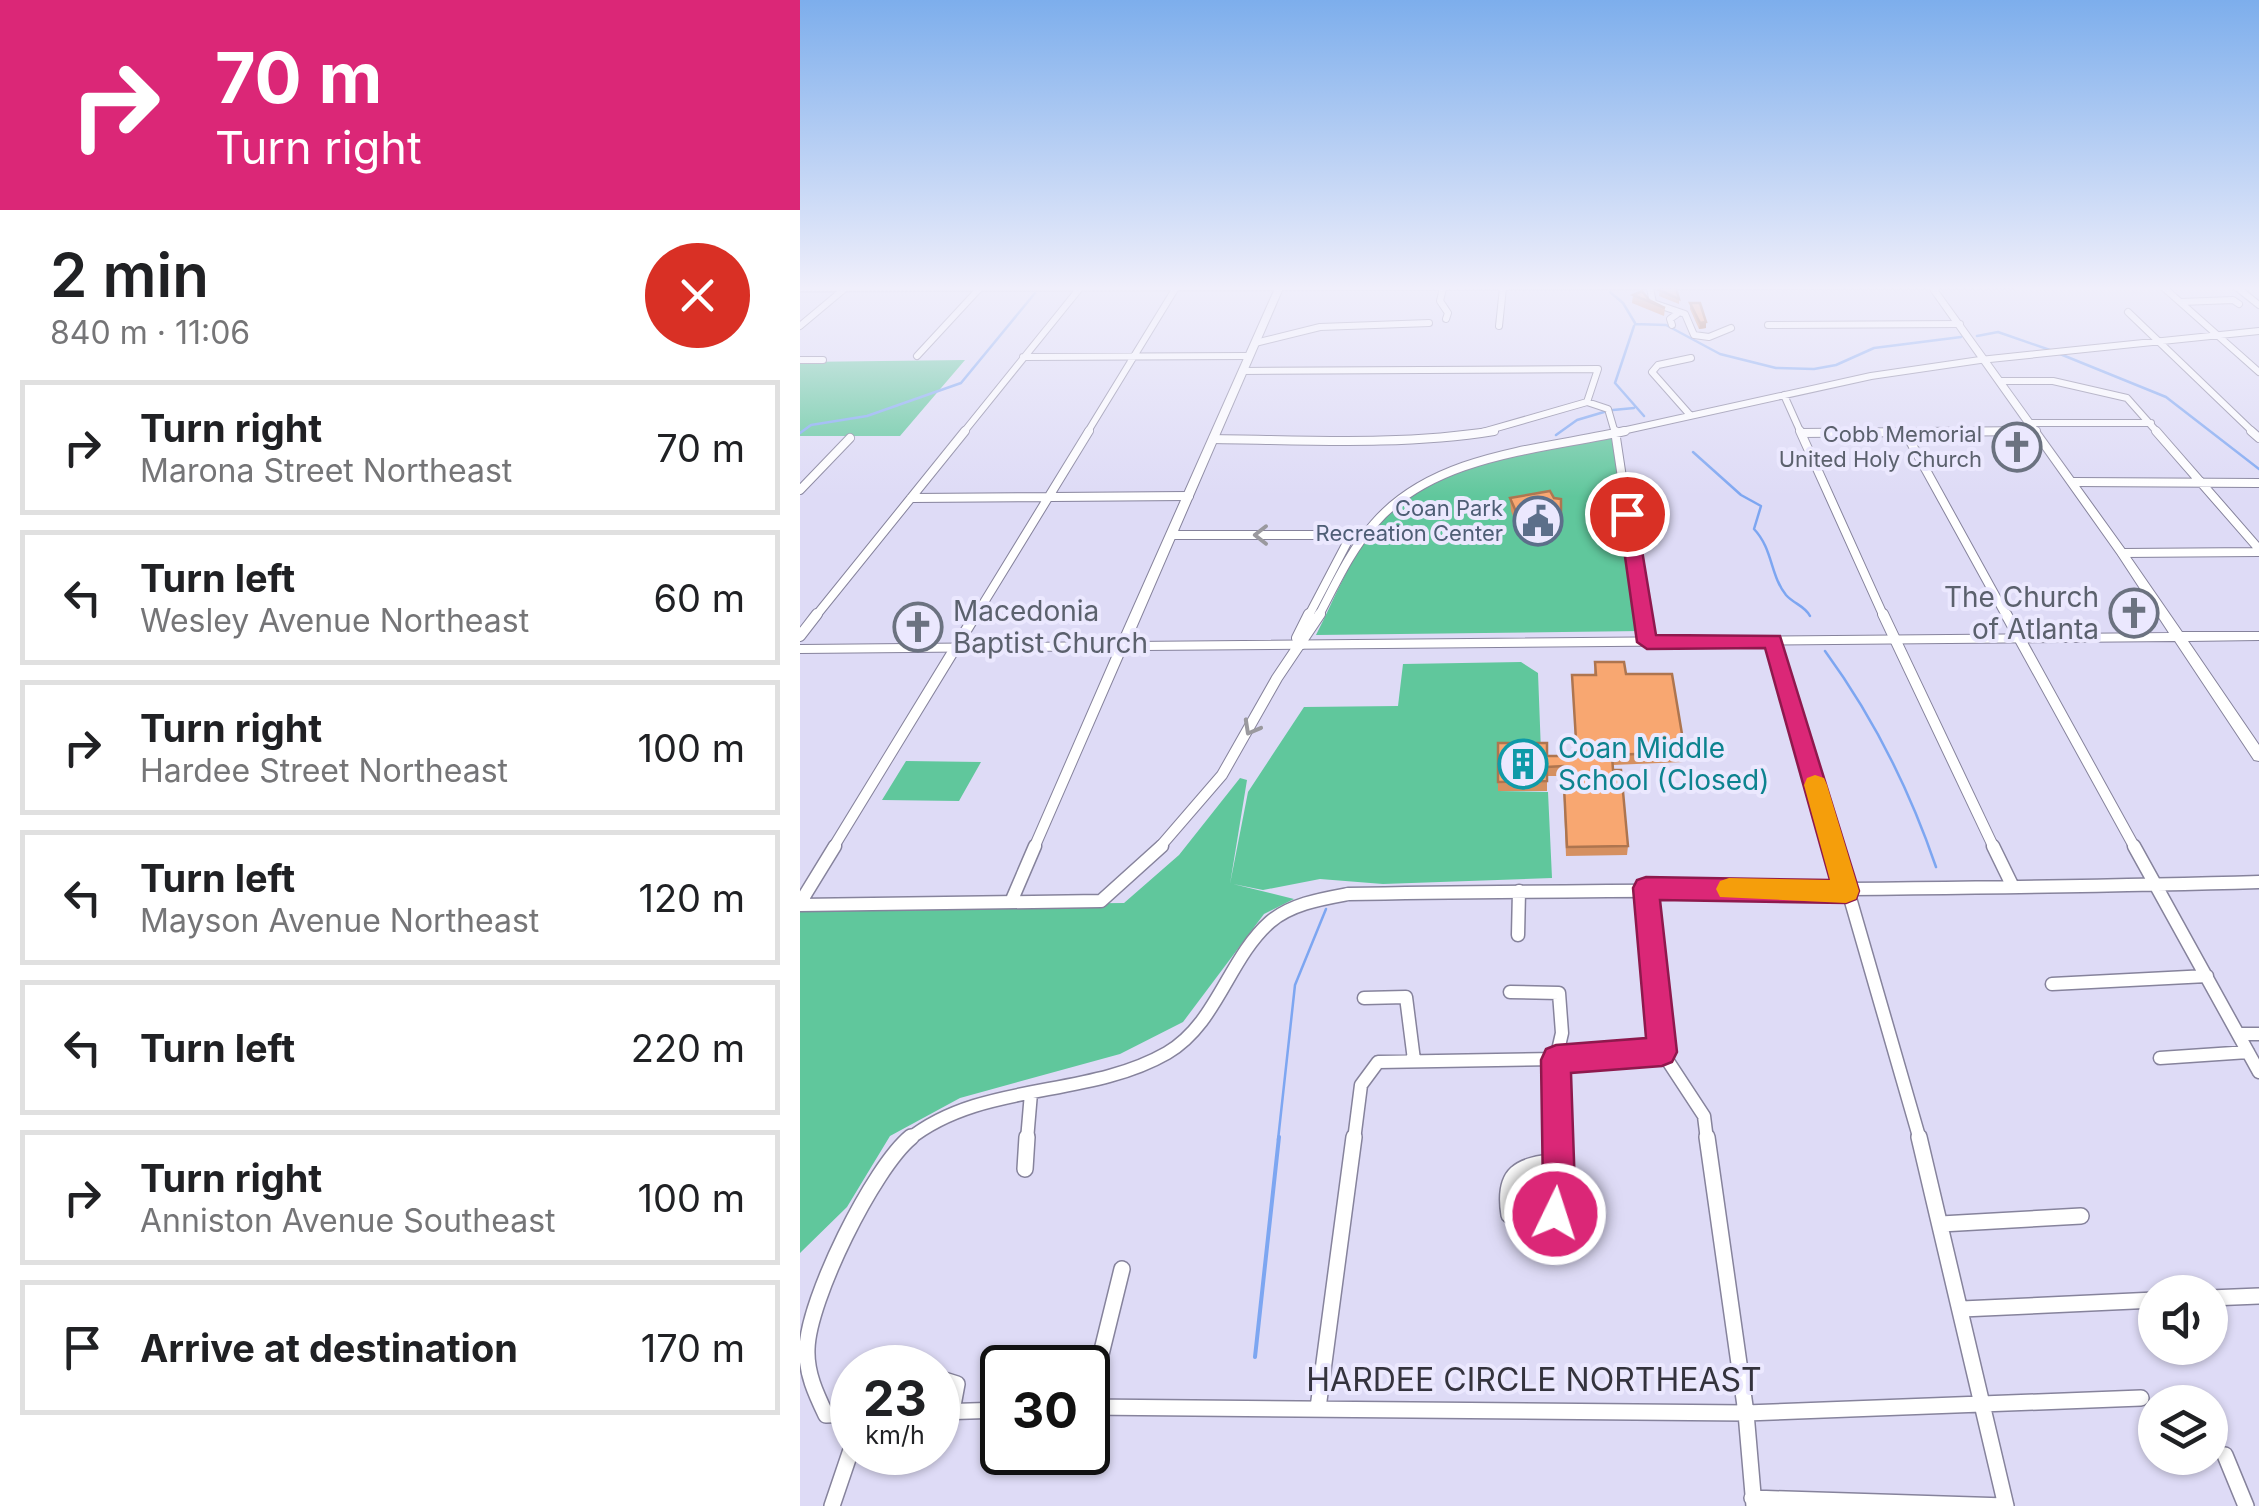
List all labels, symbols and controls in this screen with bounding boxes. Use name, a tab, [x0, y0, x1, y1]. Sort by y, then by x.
text: 70 m	[215, 35, 382, 120]
icon: right	[50, 40, 180, 170]
text: Turn right	[215, 120, 422, 175]
text: 2 min	[50, 239, 209, 311]
button: close	[645, 243, 750, 348]
text: 840 m · 11:06	[50, 313, 250, 352]
text: Turn right	[140, 405, 322, 451]
icon: right	[55, 420, 110, 475]
place label: Cobb Memorial United Holy Church	[1779, 421, 1982, 472]
church icon: Cobb Memorial United Holy Church	[1991, 421, 2043, 473]
text: 70 m	[656, 425, 745, 471]
text: Marona Street Northeast	[140, 451, 512, 490]
pin	[1585, 472, 1670, 557]
icon: arrive	[1600, 487, 1655, 542]
place label: Coan Park Recreation Center	[1316, 495, 1503, 546]
public building icon: Coan Park Recreation Center	[1512, 495, 1564, 547]
one-way arrow	[1253, 524, 1268, 546]
text: Turn left	[140, 555, 295, 601]
icon: left	[55, 570, 110, 625]
text: 60 m	[653, 575, 745, 621]
place label: The Church of Atlanta	[1944, 580, 2099, 646]
church icon: The Church of Atlanta	[2108, 587, 2160, 639]
place label: Macedonia Baptist Church	[953, 594, 1148, 660]
text: Wesley Avenue Northeast	[140, 601, 529, 640]
church icon: Macedonia Baptist Church	[892, 601, 944, 653]
text: Turn right	[140, 705, 322, 751]
one-way arrow	[1243, 717, 1263, 735]
icon: right	[55, 720, 110, 775]
text: 100 m	[638, 725, 745, 771]
place label: Coan Middle School (Closed)	[1558, 731, 1769, 797]
building icon: Coan Middle School (Closed)	[1497, 738, 1549, 790]
text: Hardee Street Northeast	[140, 751, 508, 790]
text: Turn left	[140, 855, 295, 901]
icon: left	[55, 870, 110, 925]
text: 120 m	[638, 875, 745, 921]
text: Mayson Avenue Northeast	[140, 901, 539, 940]
icon: left	[55, 1020, 110, 1075]
text: Turn left	[140, 1025, 295, 1071]
text: 220 m	[631, 1025, 745, 1071]
text: Turn right	[140, 1155, 322, 1201]
position arrow	[1503, 1162, 1607, 1266]
icon: right	[55, 1170, 110, 1225]
text: 100 m	[638, 1175, 745, 1221]
text: Anniston Avenue Southeast	[140, 1201, 556, 1240]
map controls	[2138, 1275, 2228, 1475]
button: sound	[2138, 1275, 2228, 1365]
icon: arrive	[55, 1320, 110, 1375]
text: Arrive at destination	[140, 1325, 518, 1371]
text: 170 m	[641, 1325, 745, 1371]
speed limit sign: 30	[980, 1345, 1110, 1475]
street label: HARDEE CIRCLE NORTHEAST	[1306, 1360, 1762, 1399]
text: 23	[863, 1368, 927, 1428]
button: layers	[2138, 1385, 2228, 1475]
text: km/h	[865, 1420, 925, 1450]

